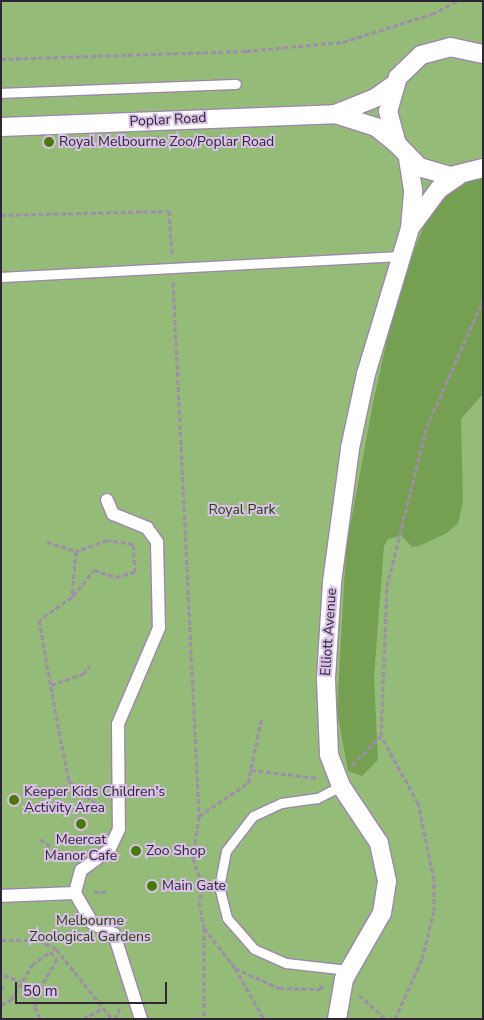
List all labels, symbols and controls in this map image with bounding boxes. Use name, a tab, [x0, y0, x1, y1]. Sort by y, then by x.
street label: Poplar Road	[129, 110, 207, 130]
place label: Royal Melbourne Zoo/Poplar Road	[59, 134, 274, 150]
marker: Royal Melbourne Zoo/Poplar Road	[43, 136, 55, 148]
park label: Royal Park	[208, 502, 276, 518]
street label: Elliott Avenue	[318, 587, 340, 677]
place label: Keeper Kids Children's Activity Area	[24, 784, 165, 816]
marker: Keeper Kids Children's Activity Area	[8, 794, 20, 806]
marker: Meercat Manor Cafe	[75, 818, 87, 830]
place label: Meercat Manor Cafe	[45, 832, 117, 864]
place label: Zoo Shop	[146, 843, 206, 859]
marker: Zoo Shop	[130, 845, 142, 857]
place label: Main Gate	[162, 878, 226, 894]
marker: Main Gate	[146, 880, 158, 892]
park label: Melbourne Zoological Gardens	[29, 913, 151, 946]
scale bar	[18, 972, 170, 1004]
text: 50 m	[23, 981, 58, 1001]

